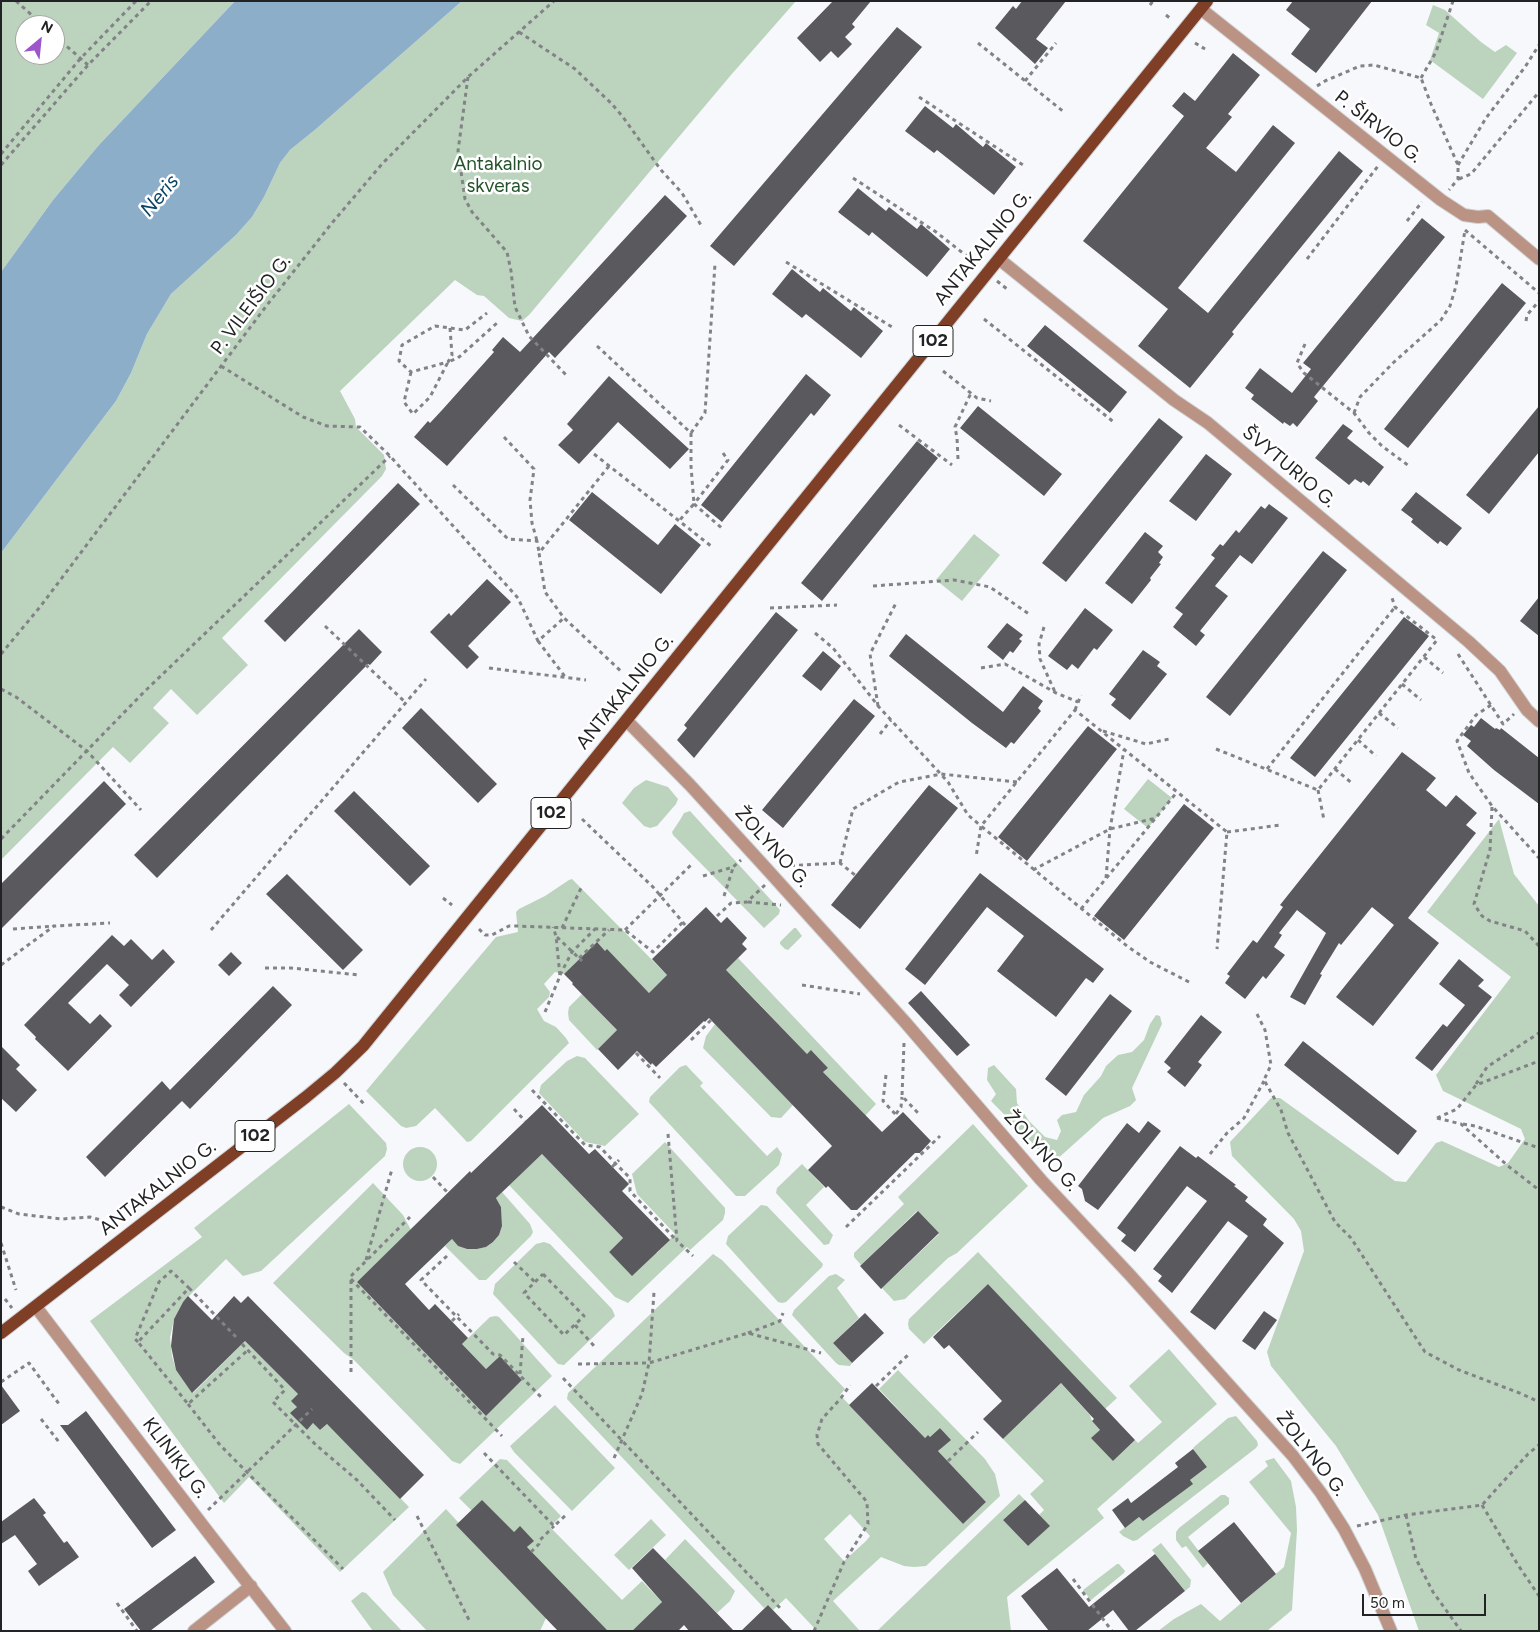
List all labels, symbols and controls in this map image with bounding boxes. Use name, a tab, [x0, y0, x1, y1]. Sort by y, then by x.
north arrow	[15, 15, 65, 65]
text: N	[38, 17, 56, 37]
street label: P. ŠIRVIO G.	[1330, 86, 1426, 168]
park label: Antakalnio skveras	[453, 153, 543, 197]
water label: Neris	[136, 170, 184, 222]
street label: ANTAKALNIO G.	[930, 186, 1036, 310]
street label: P. VILEIŠIO G.	[206, 251, 296, 359]
road number: 102	[913, 326, 953, 356]
street label: ŠVYTURIO G.	[1238, 421, 1340, 513]
street label: ANTAKALNIO G.	[572, 630, 678, 754]
road number: 102	[531, 798, 571, 828]
street label: ŽOLYNO G.	[730, 802, 814, 892]
street label: ŽOLYNO G.	[999, 1106, 1083, 1196]
road number: 102	[235, 1120, 275, 1152]
street label: ANTAKALNIO G.	[95, 1135, 221, 1241]
street label: ŽOLYNO G.	[1271, 1407, 1351, 1501]
street label: KLINIKŲ G.	[137, 1413, 213, 1503]
scale bar	[1365, 1584, 1489, 1616]
text: 50 m	[1370, 1594, 1405, 1612]

